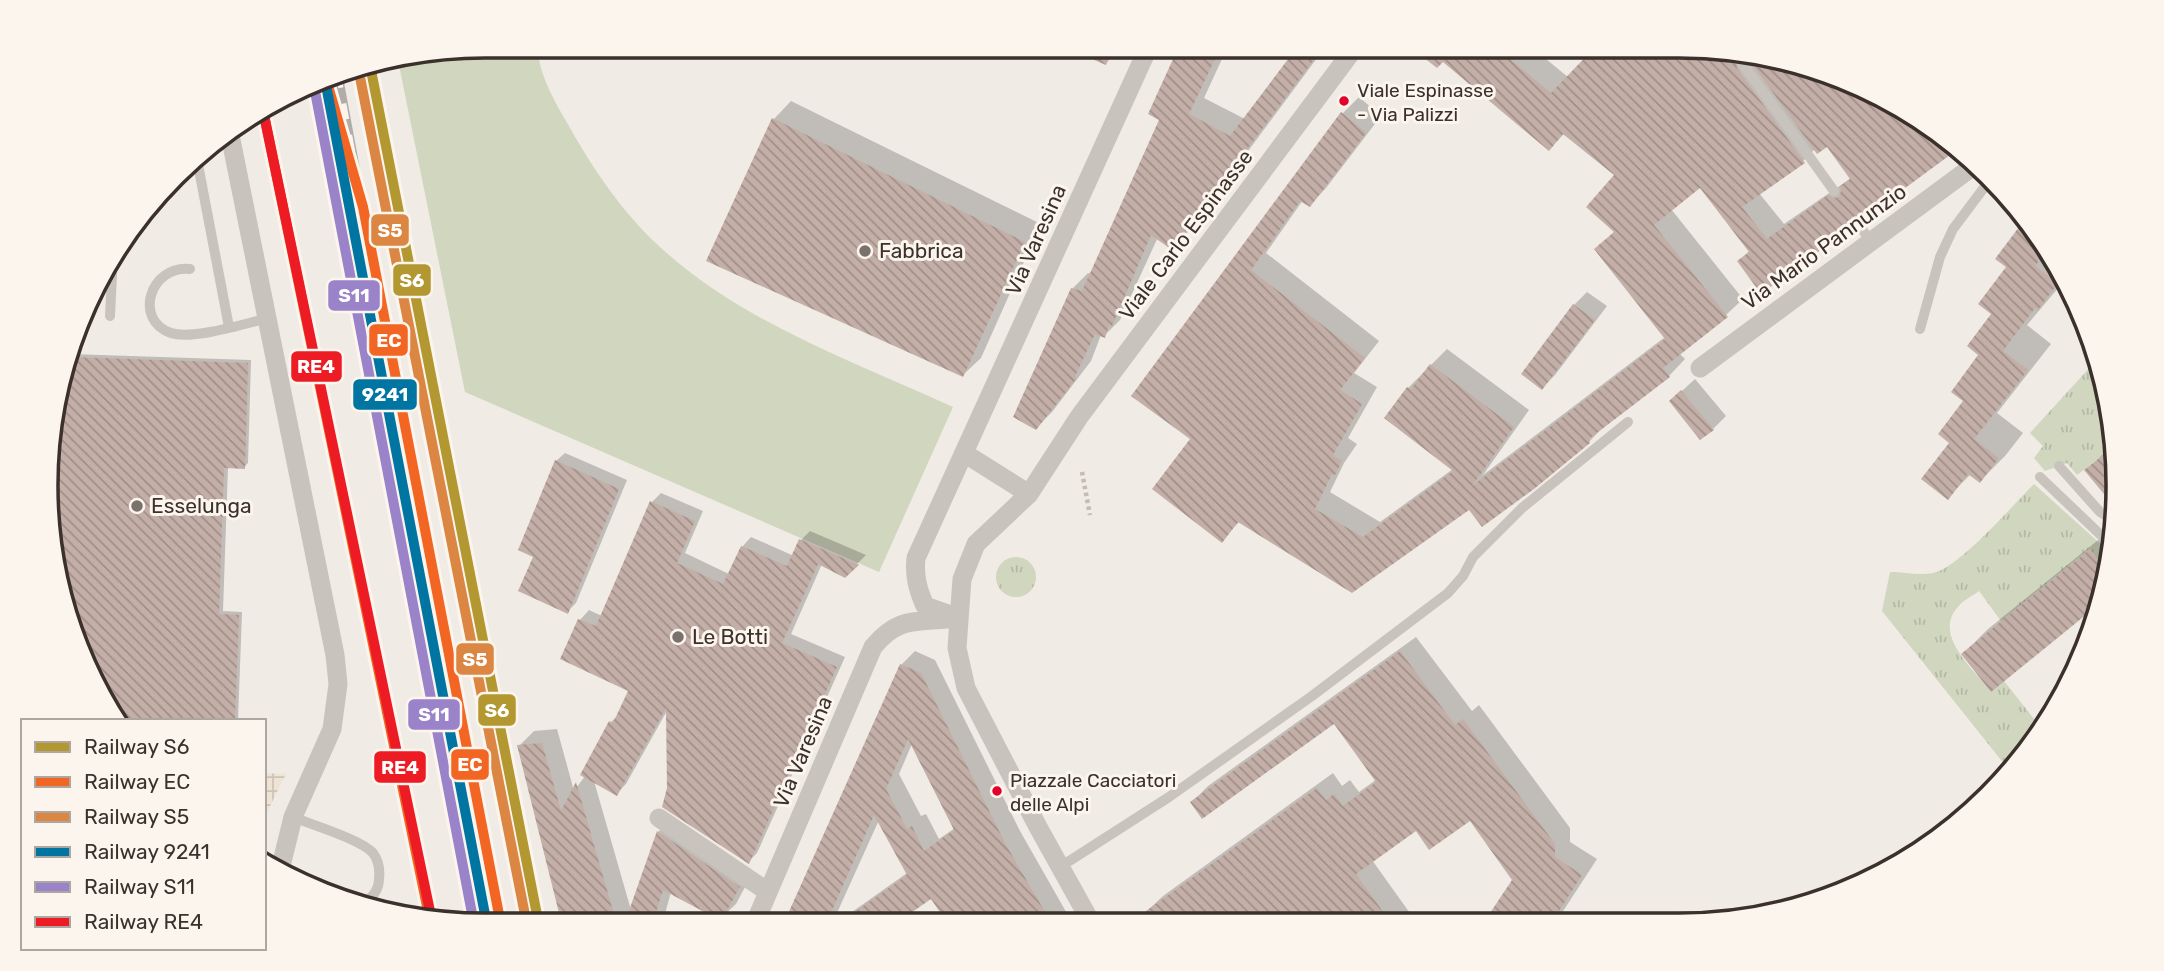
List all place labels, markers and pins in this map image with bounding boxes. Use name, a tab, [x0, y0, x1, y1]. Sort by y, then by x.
place label: Viale Espinasse - Via Palizzi	[1357, 79, 1494, 126]
marker: Viale Espinasse - Via Palizzi	[1337, 94, 1351, 108]
place label: Fabbrica	[879, 238, 964, 263]
marker: Fabbrica	[857, 243, 873, 259]
place label: Esselunga	[151, 493, 252, 518]
marker: Esselunga	[129, 498, 145, 514]
place label: Le Botti	[692, 624, 768, 649]
marker: Le Botti	[670, 629, 686, 645]
place label: Piazzale Cacciatori delle Alpi	[1010, 769, 1176, 816]
marker: Piazzale Cacciatori delle Alpi	[990, 784, 1004, 798]

